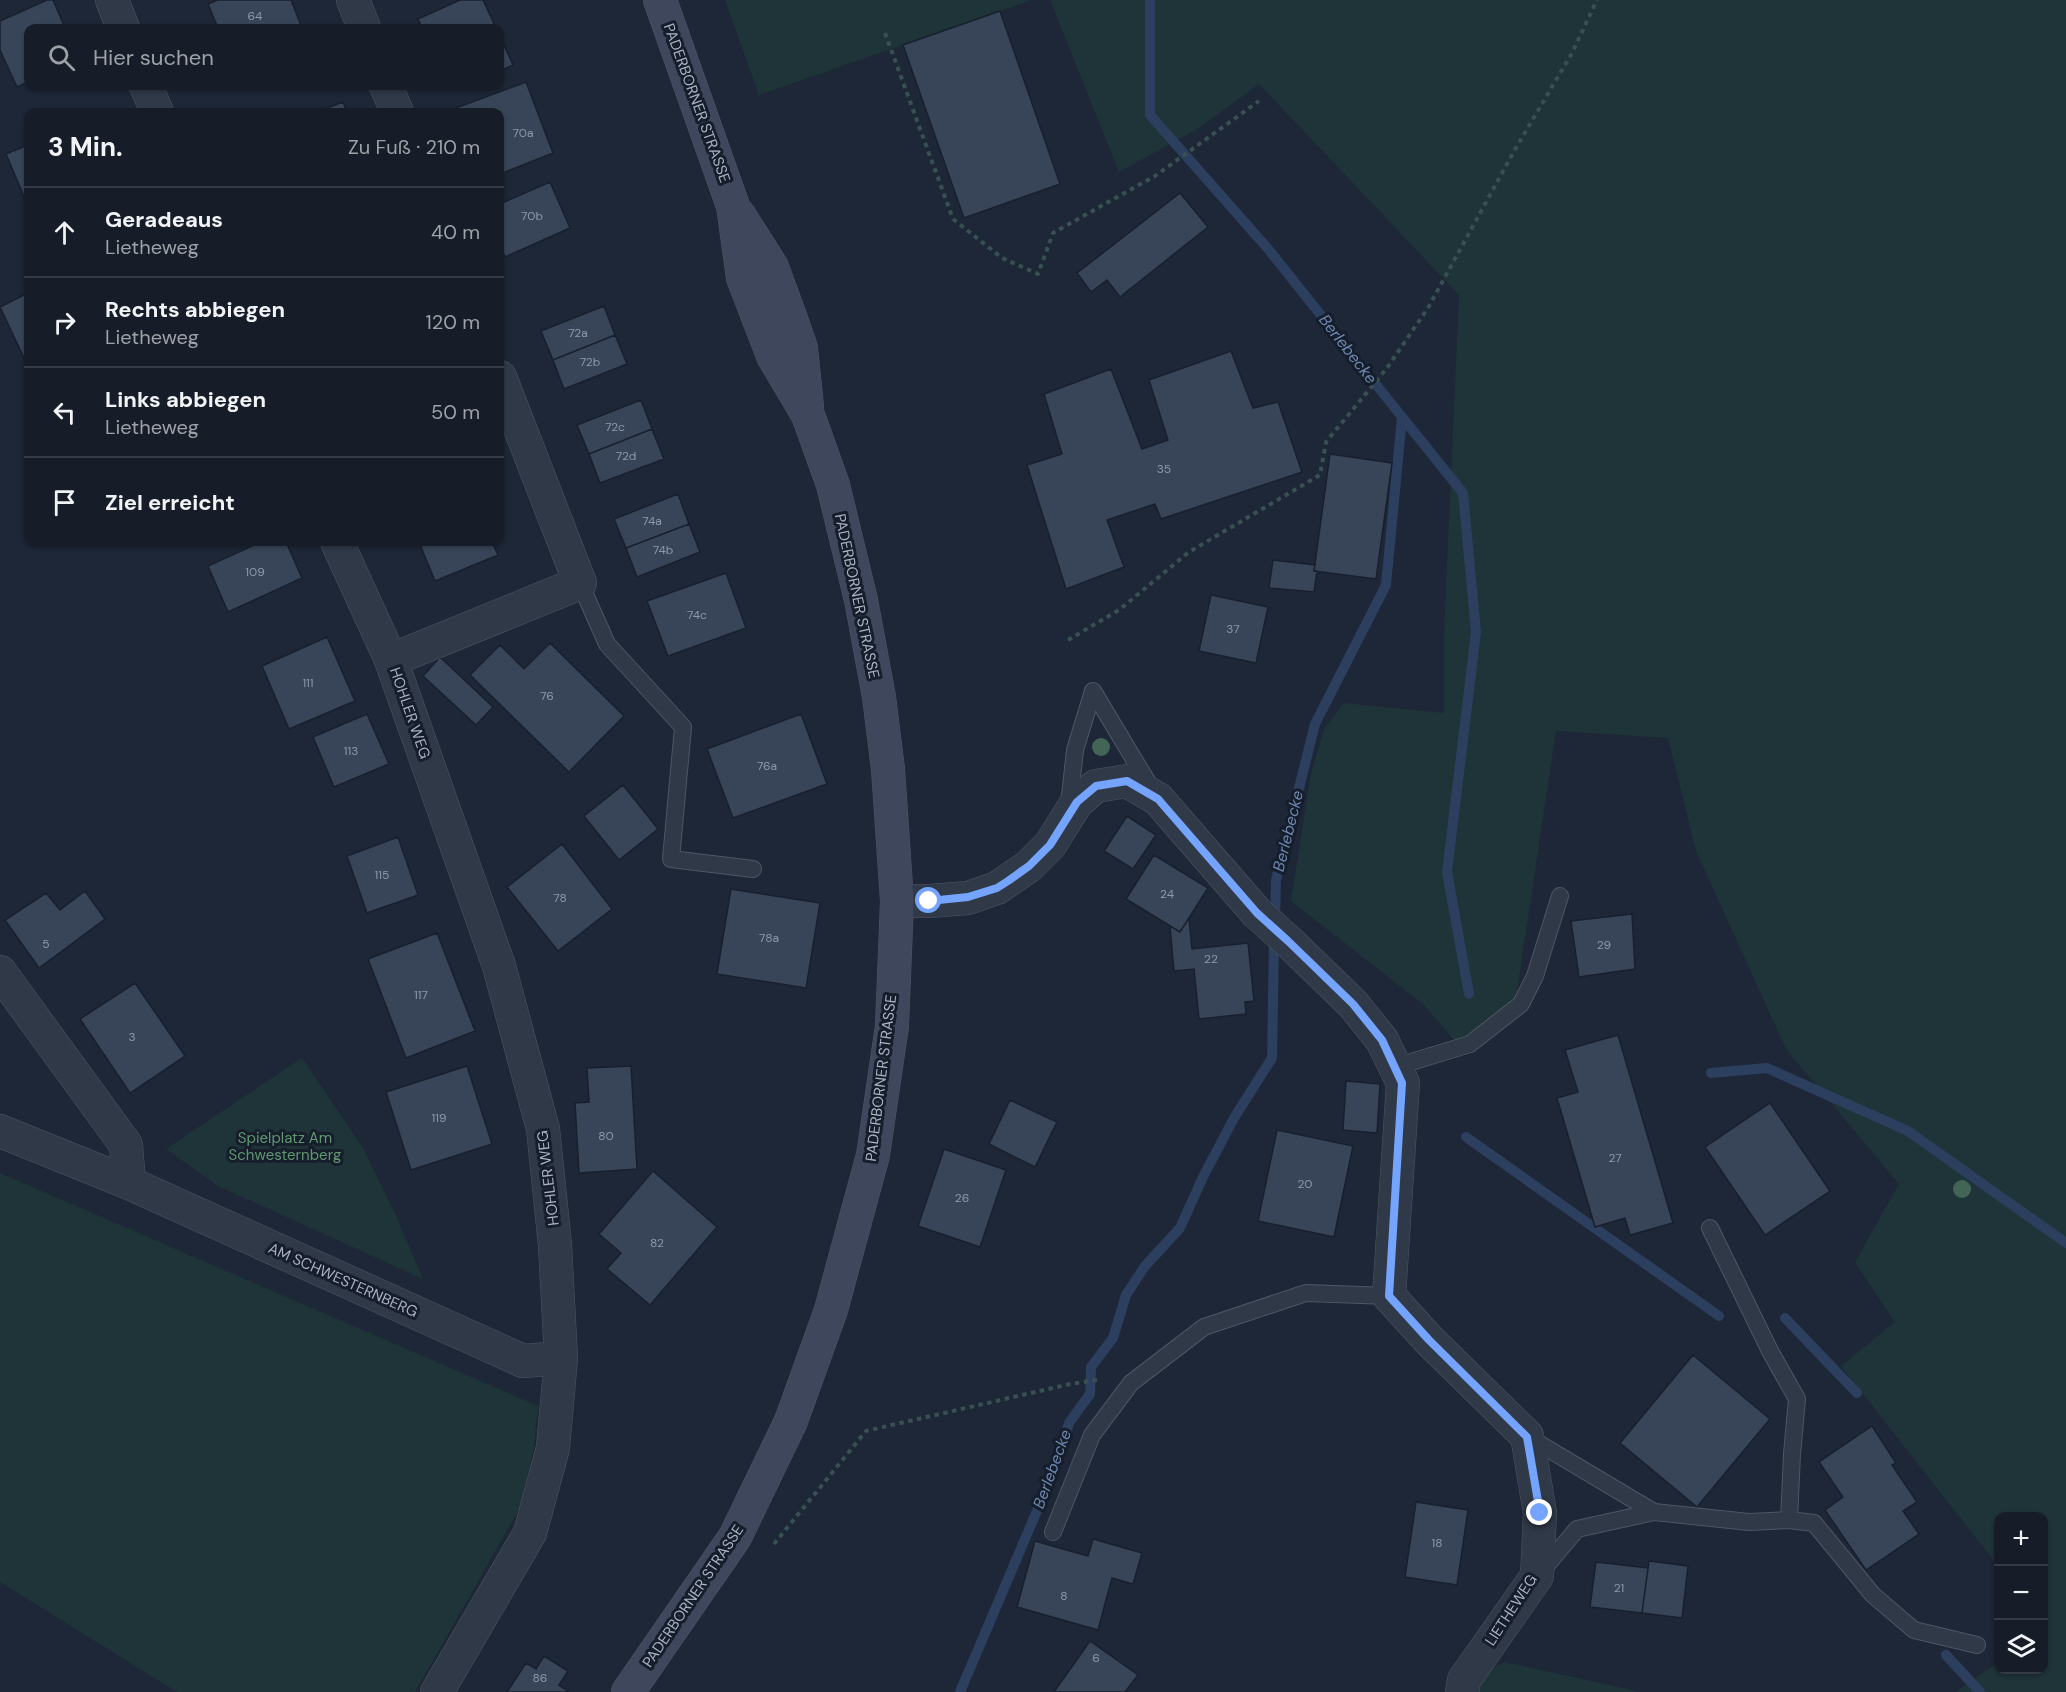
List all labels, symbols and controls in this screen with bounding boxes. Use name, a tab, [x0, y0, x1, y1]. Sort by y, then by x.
house number: 64	[248, 8, 262, 24]
street label: PADERBORNER STRASSE	[659, 21, 735, 185]
search box	[24, 24, 504, 90]
icon: search	[45, 41, 78, 74]
text: Hier suchen	[93, 43, 214, 72]
house number: 70a	[513, 125, 533, 141]
text: 3 Min.	[48, 130, 123, 164]
text: Zu Fuß · 210 m	[348, 134, 480, 160]
text: Geradeaus	[105, 205, 223, 234]
house number: 70b	[521, 208, 543, 224]
icon: ahead	[48, 216, 81, 249]
text: 40 m	[431, 219, 480, 245]
text: Lietheweg	[105, 234, 199, 260]
text: Rechts abbiegen	[105, 295, 285, 324]
icon: right	[48, 306, 81, 339]
text: 120 m	[426, 309, 480, 335]
water label: Berlebecke	[1314, 310, 1382, 388]
text: Lietheweg	[105, 324, 199, 350]
house number: 72a	[568, 325, 588, 341]
house number: 72b	[580, 354, 600, 370]
text: Links abbiegen	[105, 385, 266, 414]
icon: left	[48, 396, 81, 429]
text: 50 m	[431, 399, 480, 425]
text: Lietheweg	[105, 414, 199, 440]
house number: 72c	[605, 419, 625, 435]
house number: 72d	[616, 448, 636, 464]
house number: 35	[1157, 461, 1171, 477]
icon: arrive	[48, 486, 81, 519]
text: Ziel erreicht	[105, 488, 235, 517]
street label: PADERBORNER STRASSE	[830, 512, 884, 680]
house number: 74a	[642, 513, 662, 529]
house number: 74b	[653, 542, 673, 558]
house number: 109	[245, 564, 265, 580]
house number: 74c	[687, 607, 707, 623]
house number: 37	[1226, 621, 1240, 637]
street label: HOHLER WEG	[385, 665, 435, 761]
house number: 111	[302, 675, 314, 691]
house number: 76	[540, 688, 554, 704]
house number: 113	[344, 743, 358, 759]
house number: 76a	[757, 758, 777, 774]
water label: Berlebecke	[1268, 788, 1308, 874]
house number: 115	[375, 867, 389, 883]
house number: 24	[1160, 886, 1174, 902]
route start	[915, 887, 941, 913]
house number: 78	[553, 890, 567, 906]
house number: 78a	[759, 930, 779, 946]
house number: 5	[42, 936, 50, 952]
house number: 29	[1597, 937, 1611, 953]
house number: 22	[1204, 951, 1218, 967]
house number: 117	[414, 987, 428, 1003]
street label: PADERBORNER STRASSE	[861, 993, 901, 1163]
house number: 3	[128, 1029, 136, 1045]
house number: 119	[431, 1110, 447, 1126]
park label: Spielplatz Am Schwesternberg	[229, 1128, 341, 1165]
house number: 80	[598, 1128, 614, 1144]
street label: HOHLER WEG	[532, 1129, 564, 1227]
house number: 27	[1608, 1150, 1622, 1166]
house number: 20	[1297, 1176, 1313, 1192]
house number: 26	[955, 1190, 969, 1206]
house number: 82	[650, 1235, 664, 1251]
street label: AM SCHWESTERNBERG	[265, 1238, 421, 1322]
water label: Berlebecke	[1028, 1427, 1076, 1511]
route end	[1526, 1499, 1552, 1525]
map controls	[1994, 1512, 2048, 1674]
button: +	[1994, 1512, 2048, 1566]
street label: PADERBORNER STRASSE	[638, 1521, 748, 1671]
house number: 18	[1431, 1535, 1443, 1551]
button: −	[1994, 1566, 2048, 1620]
street label: LIETHEWEG	[1480, 1570, 1542, 1650]
house number: 21	[1614, 1580, 1624, 1596]
house number: 8	[1060, 1588, 1068, 1604]
button: layers	[1994, 1620, 2048, 1674]
house number: 6	[1092, 1650, 1100, 1666]
house number: 86	[533, 1670, 547, 1686]

